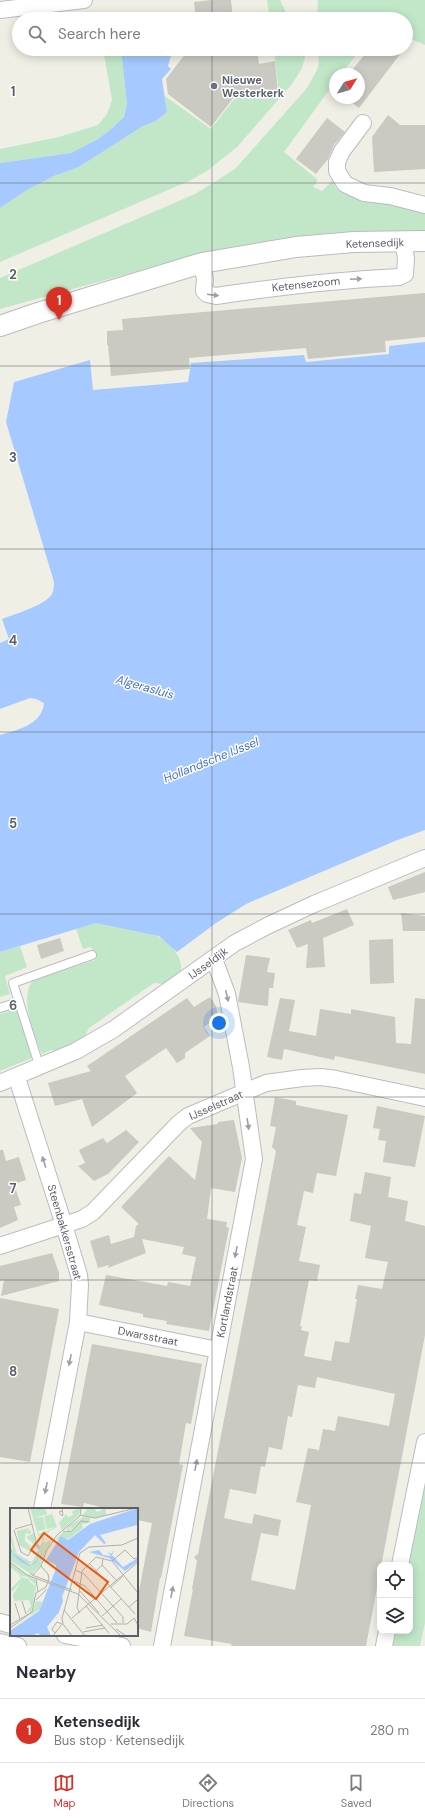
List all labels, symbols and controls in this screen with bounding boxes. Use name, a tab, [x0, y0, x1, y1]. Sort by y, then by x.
search box	[12, 12, 413, 56]
icon: search	[26, 23, 48, 45]
text: Search here	[58, 24, 141, 44]
north arrow	[329, 68, 365, 104]
place label: Nieuwe Westerkerk	[222, 73, 285, 100]
marker: Nieuwe Westerkerk	[209, 81, 219, 91]
text: 1	[11, 83, 15, 100]
street label: Ketensedijk	[346, 235, 405, 251]
text: 2	[9, 266, 17, 283]
street label: Ketensezoom	[271, 273, 341, 295]
one-way arrow	[350, 276, 363, 282]
pin: 1	[46, 287, 72, 320]
one-way arrow	[207, 291, 220, 298]
text: 3	[9, 449, 17, 466]
text: 4	[9, 632, 17, 649]
water label: Algerasluis	[113, 671, 176, 703]
water label: Hollandsche IJssel	[161, 733, 261, 786]
text: 5	[9, 815, 17, 832]
street label: IJsseldijk	[185, 944, 231, 982]
one-way arrow	[224, 989, 230, 1002]
text: 6	[9, 997, 17, 1014]
your location	[209, 1013, 229, 1033]
street label: IJsselstraat	[187, 1087, 245, 1123]
one-way arrow	[245, 1118, 251, 1130]
one-way arrow	[41, 1156, 47, 1168]
text: 7	[10, 1180, 17, 1197]
street label: Steenbakkersstraat	[45, 1183, 85, 1281]
one-way arrow	[233, 1246, 239, 1258]
street label: Kortlandstraat	[213, 1265, 241, 1339]
street label: Dwarsstraat	[117, 1323, 179, 1349]
one-way arrow	[67, 1354, 73, 1366]
text: 8	[9, 1363, 17, 1380]
one-way arrow	[193, 1459, 199, 1471]
one-way arrow	[43, 1482, 49, 1494]
inset map	[10, 1508, 138, 1636]
map controls	[377, 1562, 413, 1634]
button: locate	[377, 1562, 413, 1598]
one-way arrow	[170, 1586, 176, 1599]
button: layers	[377, 1598, 413, 1634]
text: Nearby	[16, 1661, 76, 1683]
text: Ketensedijk	[54, 1712, 140, 1732]
text: 1	[27, 1722, 31, 1739]
text: 280 m	[370, 1722, 409, 1739]
text: Bus stop · Ketensedijk	[54, 1732, 185, 1749]
tab: Map	[53, 1772, 76, 1810]
tab: Directions	[182, 1772, 234, 1810]
tab: Saved	[341, 1772, 372, 1810]

